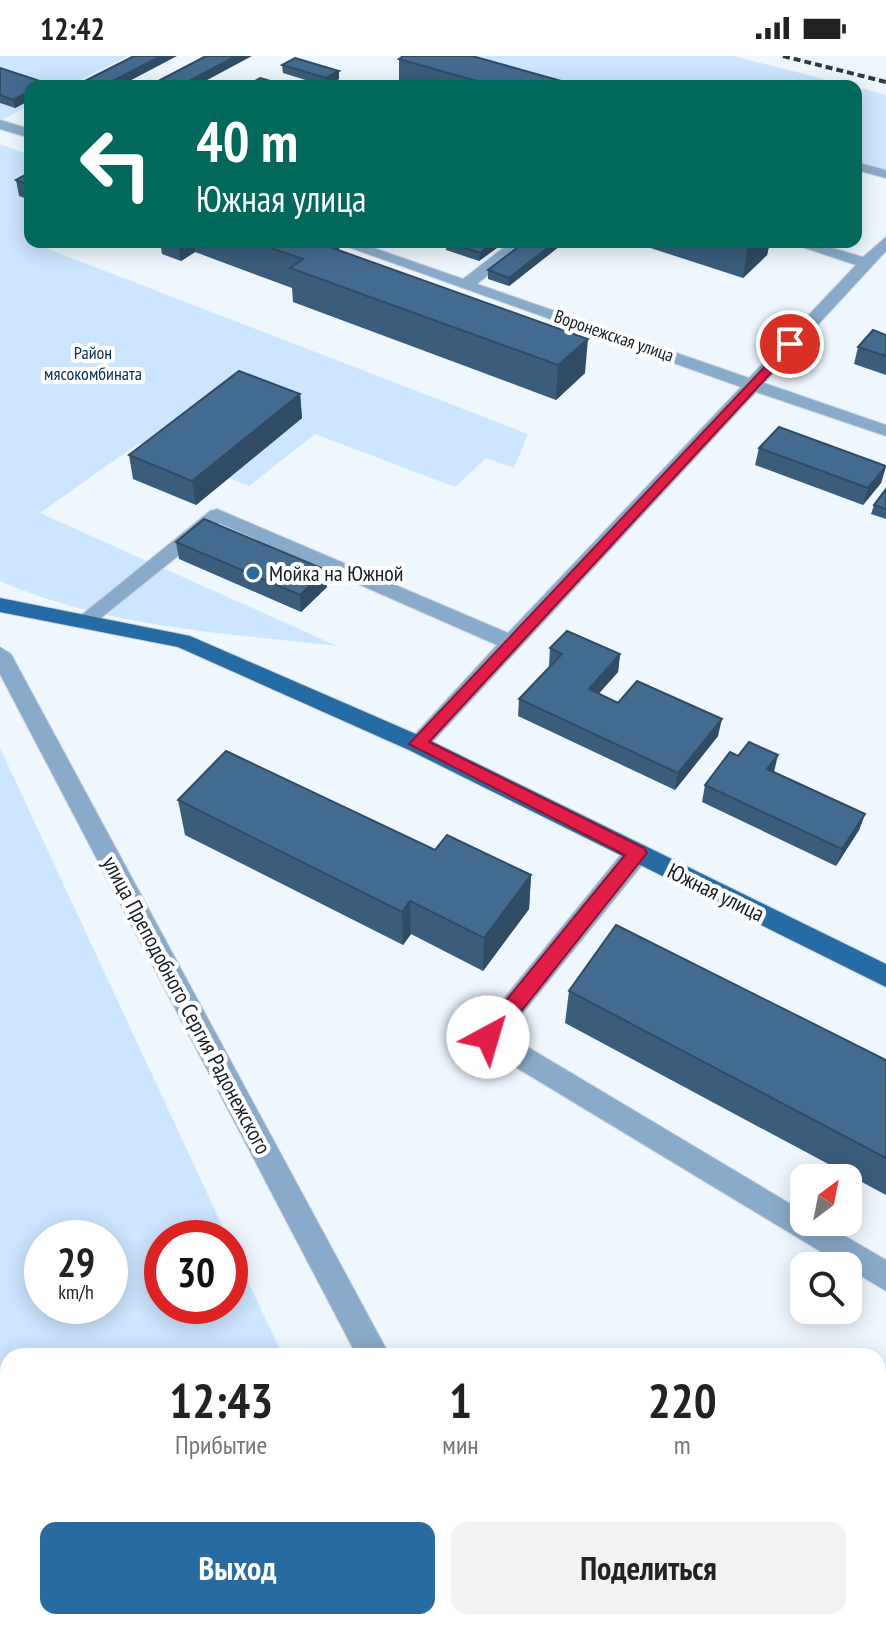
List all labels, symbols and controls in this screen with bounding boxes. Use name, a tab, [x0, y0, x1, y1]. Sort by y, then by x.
text: 12:42	[40, 9, 105, 48]
text: 40 m	[196, 105, 298, 177]
icon: left	[64, 112, 168, 216]
text: Южная улица	[196, 175, 366, 222]
street label: Воронежская улица	[551, 304, 677, 367]
pin	[756, 310, 824, 378]
icon: arrive	[768, 322, 812, 366]
park label: Район мясокомбината	[44, 341, 142, 385]
place label: Мойка на Южной	[269, 559, 404, 587]
marker: Мойка на Южной	[244, 564, 262, 582]
street label: улица Преподобного Сергия Радонежского	[96, 851, 278, 1159]
street label: Южная улица	[663, 857, 769, 927]
position arrow	[446, 995, 530, 1079]
north arrow	[790, 1164, 862, 1236]
map controls	[790, 1164, 862, 1324]
speed limit sign: 30	[144, 1220, 248, 1324]
text: 29	[57, 1236, 95, 1288]
button: search	[790, 1252, 862, 1324]
text: km/h	[58, 1279, 94, 1305]
text: 12:43	[169, 1369, 273, 1431]
text: 1	[449, 1369, 472, 1431]
text: 220	[648, 1369, 717, 1431]
text: Прибытие	[175, 1428, 267, 1461]
text: мин	[442, 1428, 479, 1461]
text: m	[674, 1428, 691, 1461]
button: Выход	[40, 1522, 435, 1614]
button: Поделиться	[451, 1522, 846, 1614]

